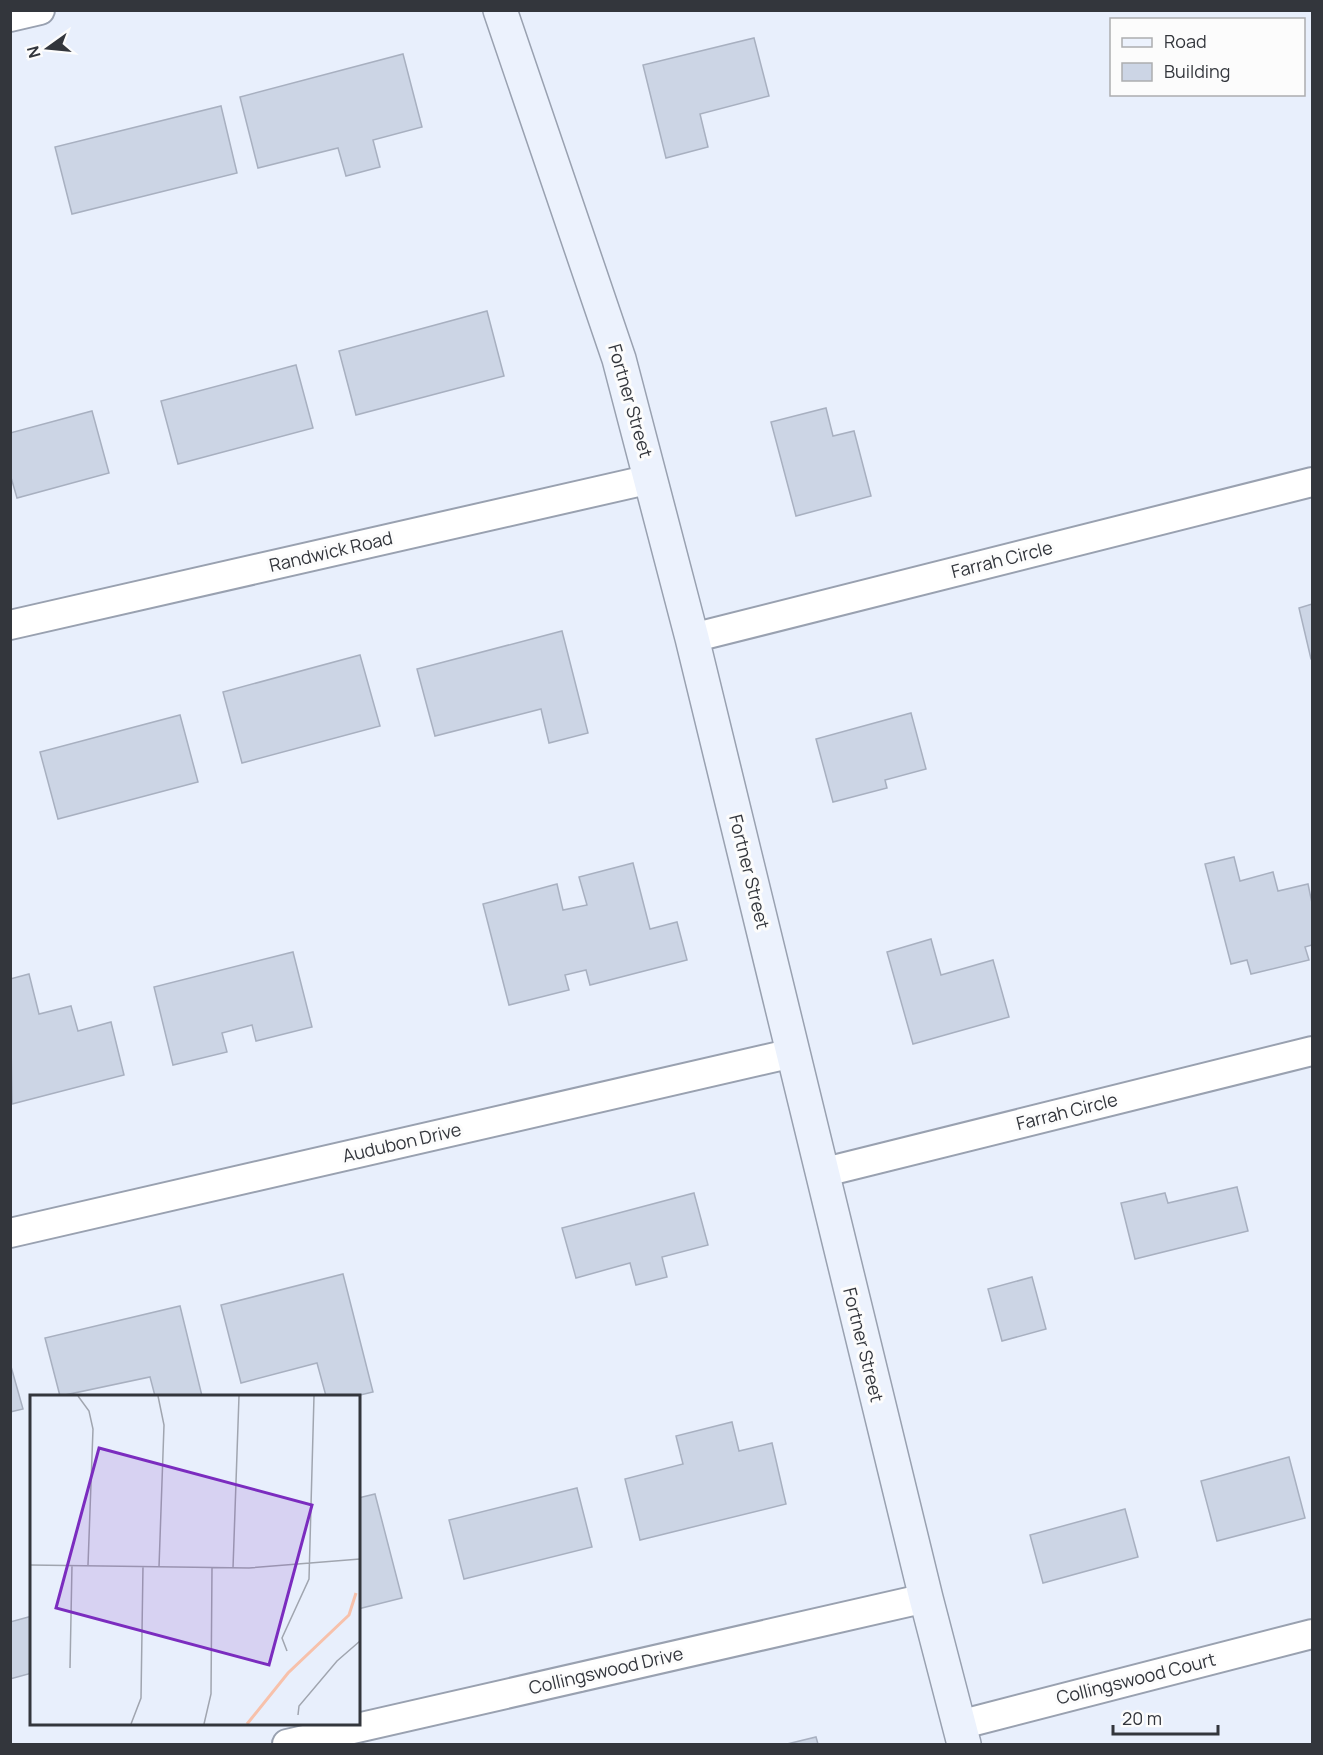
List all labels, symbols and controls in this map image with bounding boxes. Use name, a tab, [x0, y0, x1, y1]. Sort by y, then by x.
north arrow	[18, 18, 78, 78]
legend	[1110, 18, 1305, 96]
text: Road	[1164, 29, 1207, 53]
text: N	[21, 43, 46, 60]
text: Building	[1164, 59, 1230, 83]
street label: Fortner Street	[603, 341, 659, 460]
street label: Randwick Road	[267, 525, 395, 577]
street label: Farrah Circle	[949, 535, 1055, 583]
street label: Fortner Street	[724, 812, 776, 932]
street label: Farrah Circle	[1014, 1087, 1120, 1135]
street label: Audubon Drive	[340, 1117, 463, 1167]
street label: Fortner Street	[838, 1285, 890, 1405]
inset map	[30, 1395, 360, 1725]
street label: Collingswood Drive	[526, 1641, 685, 1699]
street label: Collingswood Court	[1054, 1647, 1218, 1709]
scale bar	[1113, 1698, 1218, 1736]
text: 20 m	[1122, 1706, 1162, 1730]

